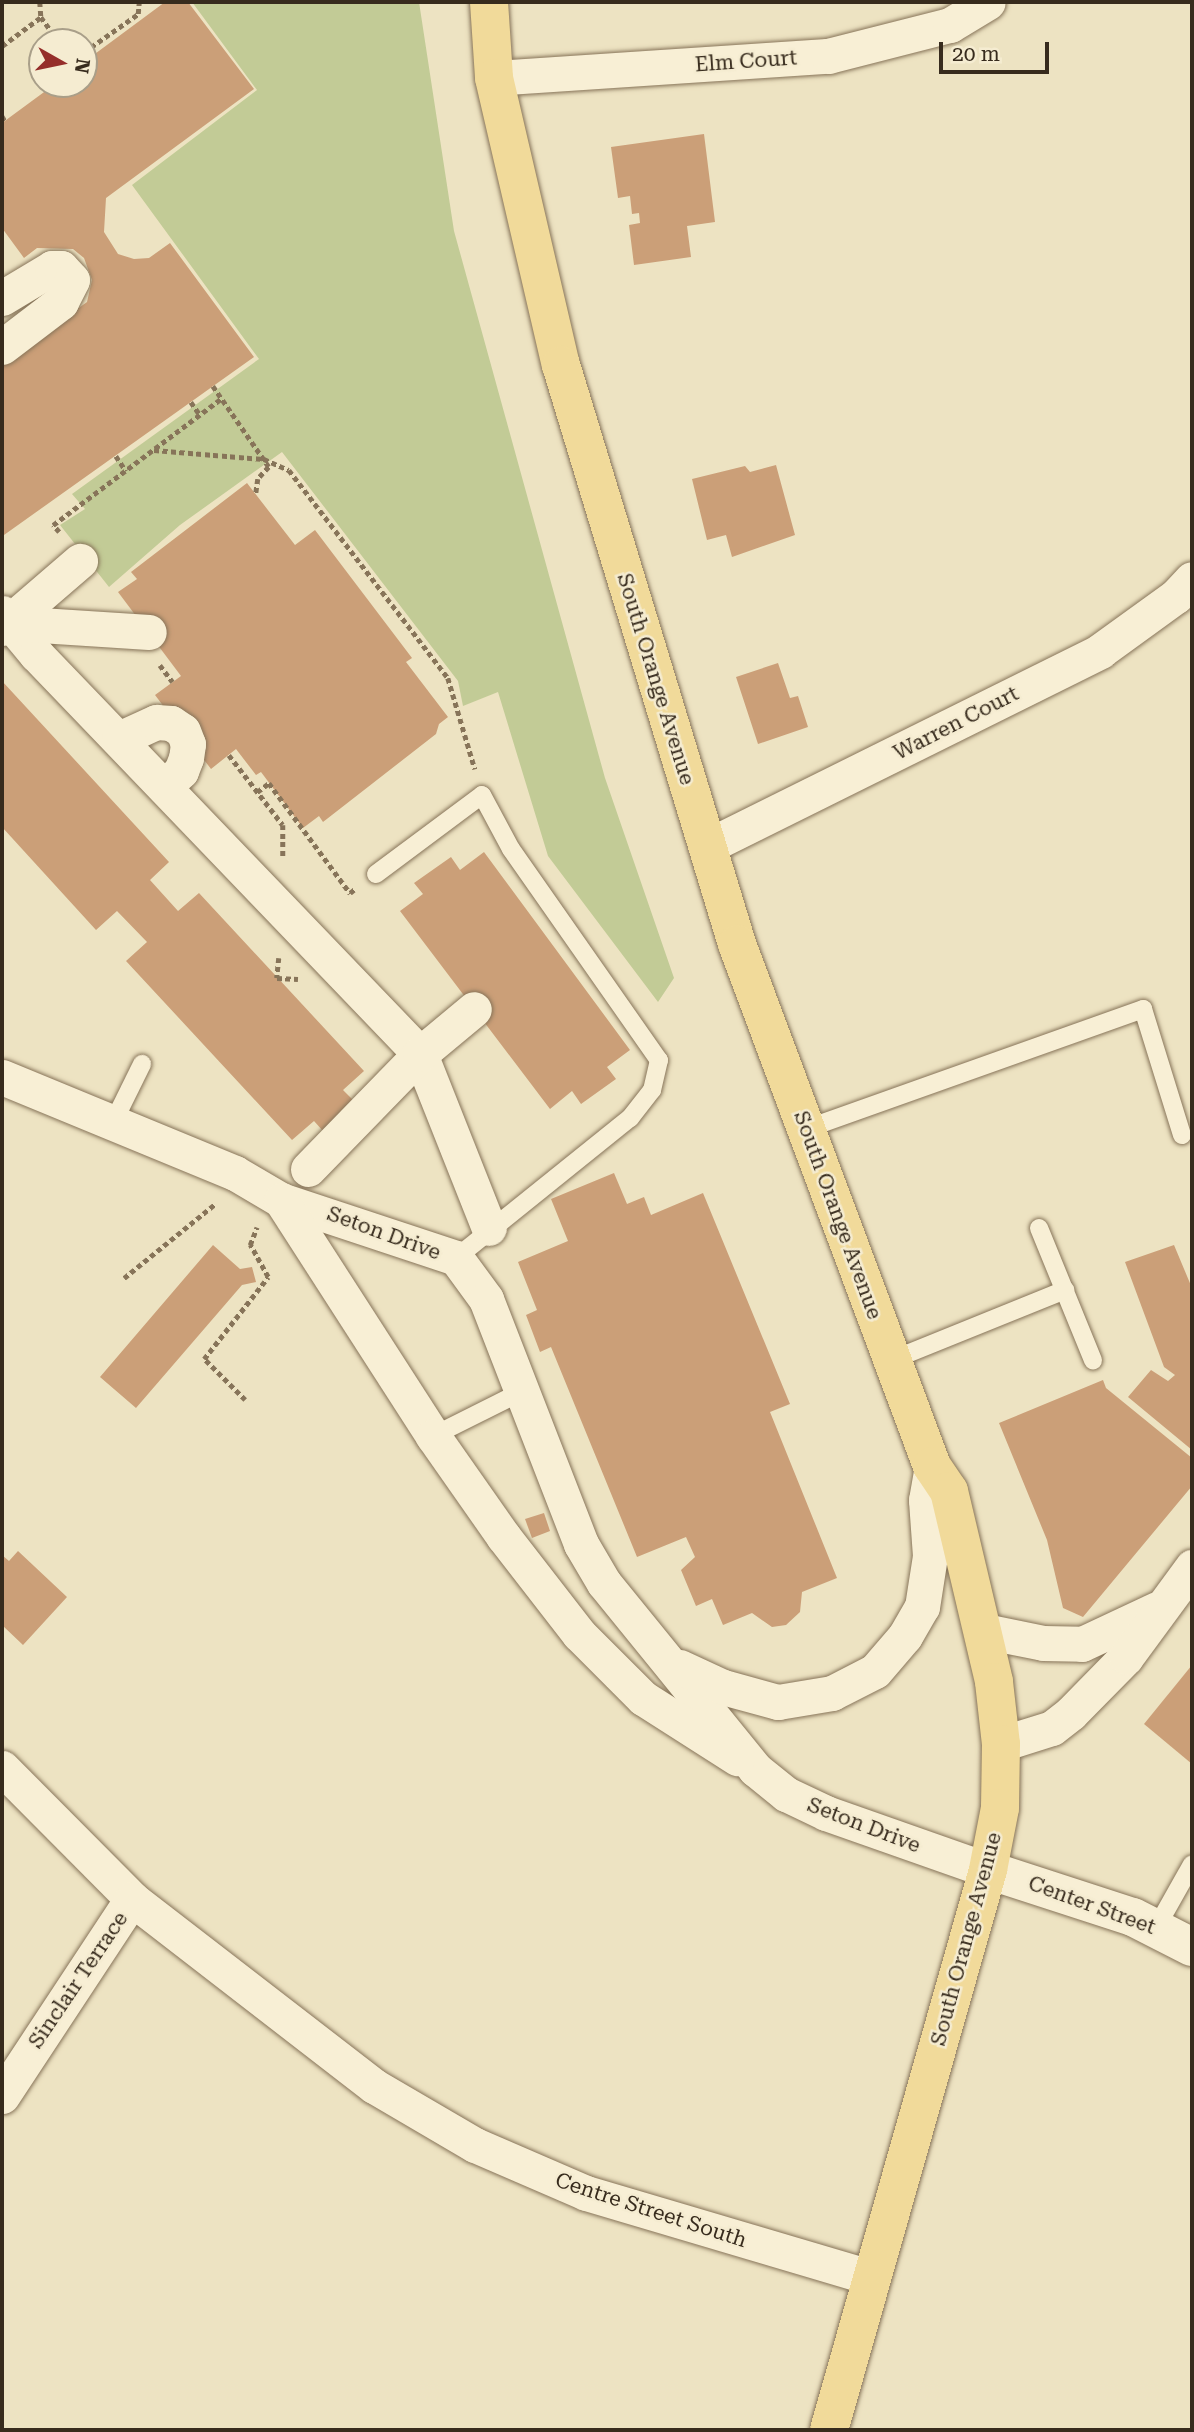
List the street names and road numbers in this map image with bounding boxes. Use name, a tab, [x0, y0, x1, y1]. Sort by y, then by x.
street label: Elm Court	[694, 45, 798, 77]
street label: South Orange Avenue	[612, 570, 700, 788]
street label: Warren Court	[889, 681, 1023, 765]
street label: South Orange Avenue	[789, 1107, 887, 1323]
street label: Seton Drive	[324, 1201, 444, 1265]
street label: Seton Drive	[804, 1792, 924, 1858]
street label: South Orange Avenue	[925, 1830, 1007, 2048]
street label: Center Street	[1025, 1870, 1159, 1940]
street label: Sinclair Terrace	[23, 1907, 133, 2053]
street label: Centre Street South	[552, 2167, 750, 2253]

